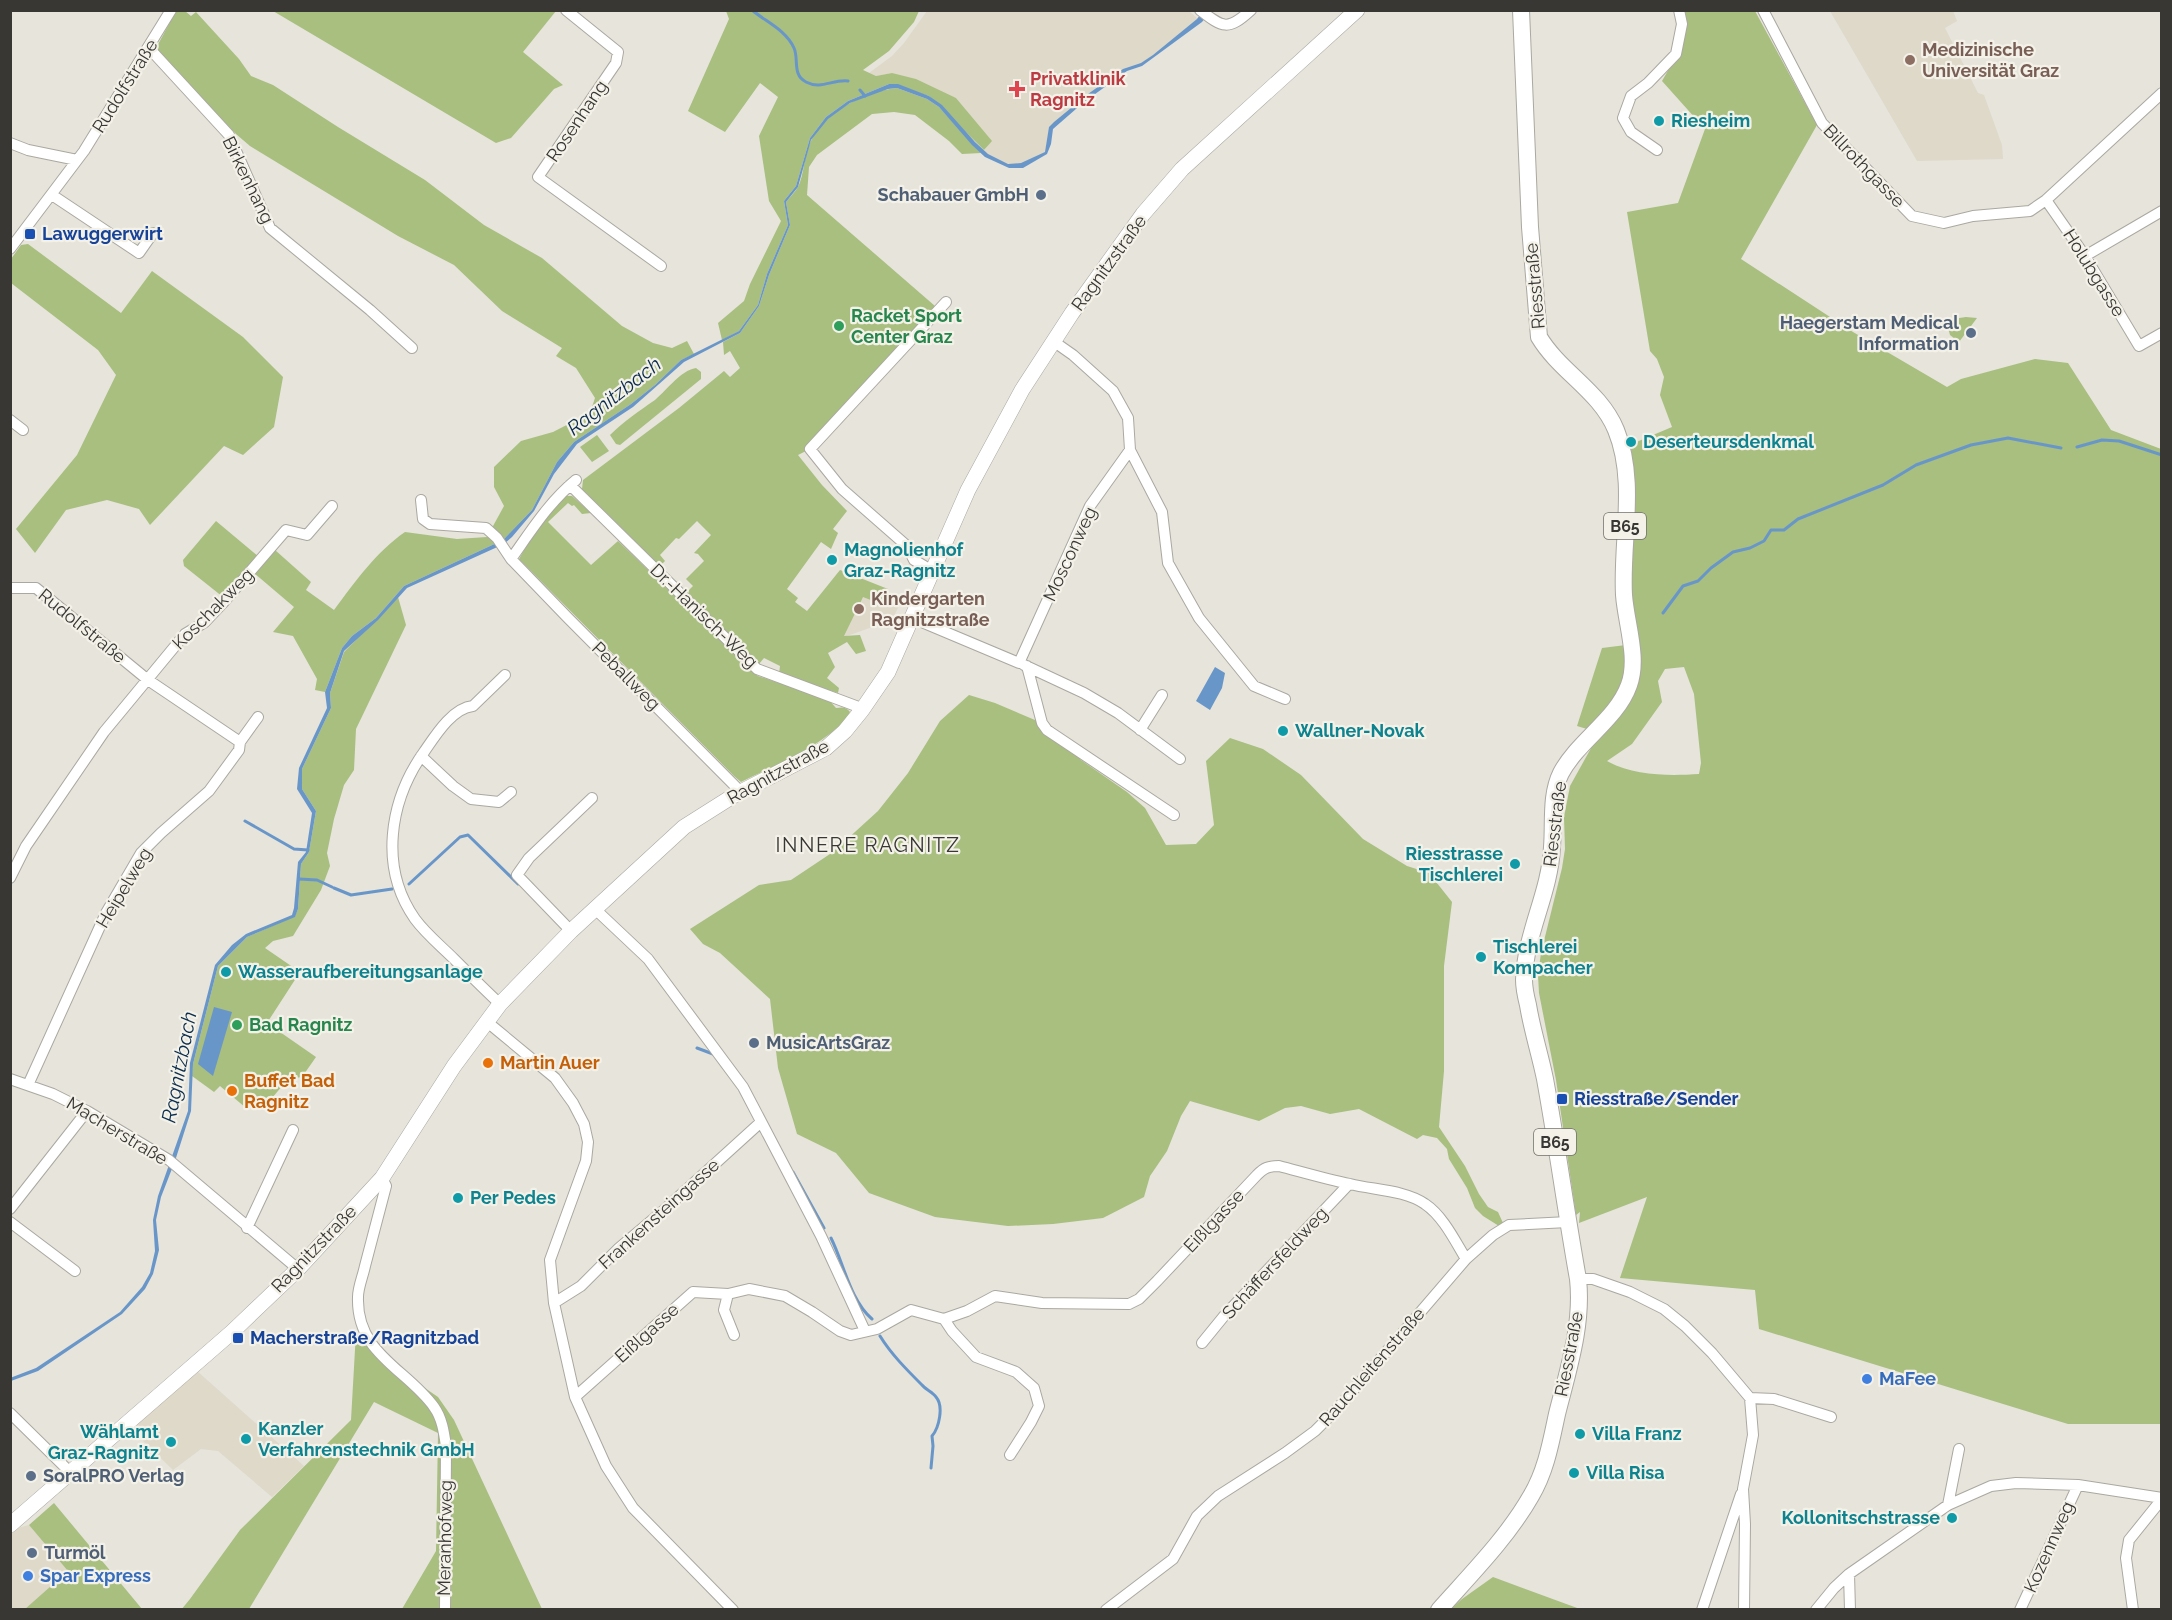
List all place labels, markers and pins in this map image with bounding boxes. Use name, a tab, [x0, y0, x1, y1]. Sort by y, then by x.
place label: Medizinische Universität Graz	[1922, 39, 2059, 81]
marker: Medizinische Universität Graz	[1903, 53, 1917, 67]
place label: Privatklinik Ragnitz	[1030, 68, 1126, 110]
marker: Privatklinik Ragnitz	[1008, 80, 1026, 98]
place label: Riesheim	[1671, 110, 1750, 131]
marker: Riesheim	[1652, 114, 1666, 128]
place label: Schabauer GmbH	[878, 184, 1029, 205]
marker: Schabauer GmbH	[1034, 188, 1048, 202]
place label: Lawuggerwirt	[42, 223, 163, 244]
marker: Lawuggerwirt	[23, 227, 37, 241]
place label: Racket Sport Center Graz	[851, 305, 962, 347]
place label: Haegerstam Medical Information	[1780, 312, 1959, 354]
marker: Racket Sport Center Graz	[832, 319, 846, 333]
marker: Haegerstam Medical Information	[1964, 326, 1978, 340]
place label: Deserteursdenkmal	[1643, 431, 1814, 452]
marker: Deserteursdenkmal	[1624, 435, 1638, 449]
place label: Magnolienhof Graz-Ragnitz	[844, 539, 965, 581]
marker: Magnolienhof Graz-Ragnitz	[825, 553, 839, 567]
place label: Kindergarten Ragnitzstraße	[871, 588, 990, 630]
marker: Kindergarten Ragnitzstraße	[852, 602, 866, 616]
place label: Wallner-Novak	[1295, 720, 1426, 741]
marker: Wallner-Novak	[1276, 724, 1290, 738]
place label: Riesstrasse Tischlerei	[1405, 843, 1503, 885]
marker: Riesstrasse Tischlerei	[1508, 857, 1522, 871]
place label: Tischlerei Kompacher	[1493, 936, 1593, 978]
marker: Tischlerei Kompacher	[1474, 950, 1488, 964]
place label: Wasseraufbereitungsanlage	[238, 961, 483, 982]
marker: Wasseraufbereitungsanlage	[219, 965, 233, 979]
place label: Bad Ragnitz	[249, 1014, 352, 1035]
marker: Bad Ragnitz	[230, 1018, 244, 1032]
place label: MusicArtsGraz	[766, 1032, 890, 1053]
marker: MusicArtsGraz	[747, 1036, 761, 1050]
place label: Martin Auer	[500, 1052, 600, 1073]
marker: Martin Auer	[481, 1056, 495, 1070]
place label: Buffet Bad Ragnitz	[244, 1070, 335, 1112]
marker: Buffet Bad Ragnitz	[225, 1084, 239, 1098]
place label: Riesstraße/Sender	[1574, 1088, 1738, 1109]
marker: Riesstraße/Sender	[1555, 1092, 1569, 1106]
place label: Per Pedes	[470, 1187, 556, 1208]
marker: Per Pedes	[451, 1191, 465, 1205]
place label: Macherstraße/Ragnitzbad	[250, 1327, 479, 1348]
marker: Macherstraße/Ragnitzbad	[231, 1331, 245, 1345]
place label: MaFee	[1879, 1368, 1936, 1389]
marker: MaFee	[1860, 1372, 1874, 1386]
place label: Kanzler Verfahrenstechnik GmbH	[258, 1418, 475, 1460]
place label: Wählamt Graz-Ragnitz	[48, 1421, 159, 1463]
place label: Villa Franz	[1592, 1423, 1682, 1444]
marker: Villa Franz	[1573, 1427, 1587, 1441]
marker: Kanzler Verfahrenstechnik GmbH	[239, 1432, 253, 1446]
marker: Wählamt Graz-Ragnitz	[164, 1435, 178, 1449]
place label: Villa Risa	[1586, 1462, 1665, 1483]
place label: SoralPRO Verlag	[43, 1465, 184, 1486]
marker: Villa Risa	[1567, 1466, 1581, 1480]
marker: SoralPRO Verlag	[24, 1469, 38, 1483]
place label: Kollonitschstrasse	[1781, 1507, 1940, 1528]
marker: Kollonitschstrasse	[1945, 1511, 1959, 1525]
place label: Turmöl	[44, 1542, 106, 1563]
marker: Turmöl	[25, 1546, 39, 1560]
place label: Spar Express	[40, 1565, 151, 1586]
marker: Spar Express	[21, 1569, 35, 1583]

